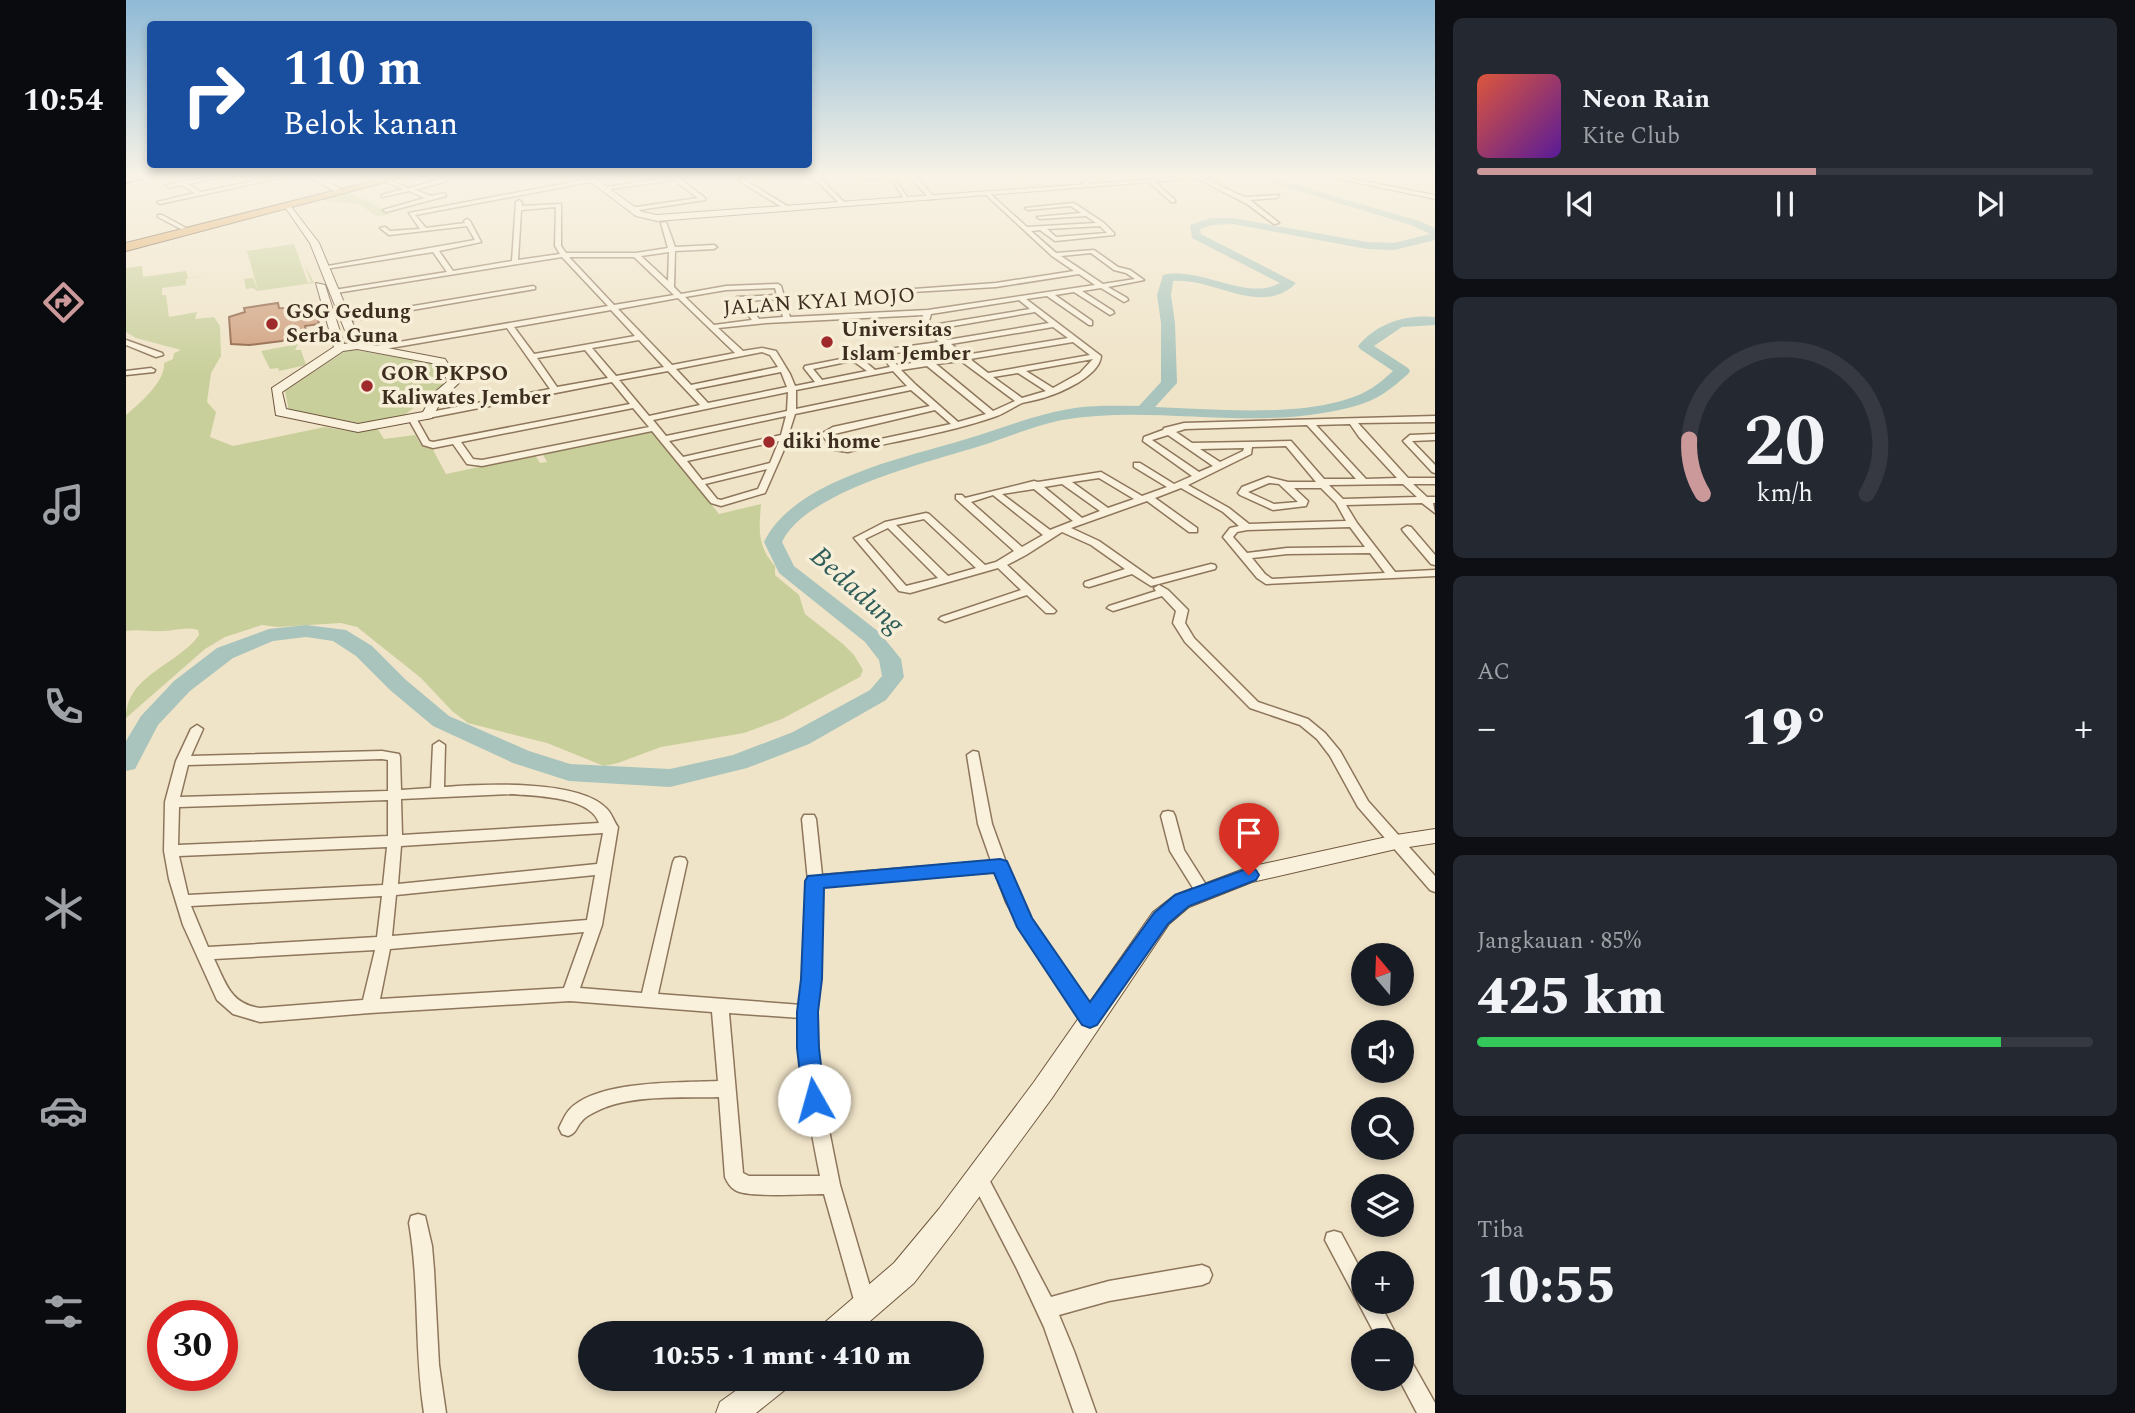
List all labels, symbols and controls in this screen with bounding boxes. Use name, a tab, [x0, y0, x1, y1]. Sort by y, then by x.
text: 110 m	[283, 32, 422, 107]
icon: right	[168, 49, 259, 140]
text: 10:54	[23, 76, 103, 125]
text: Neon Rain	[1582, 79, 1710, 119]
text: Belok kanan	[283, 100, 458, 149]
text: Kite Club	[1582, 119, 1680, 154]
icon: previous	[1561, 185, 1599, 223]
icon: pause	[1766, 185, 1804, 223]
icon: next	[1971, 185, 2009, 223]
icon: directions	[39, 278, 88, 327]
street label: JALAN KYAI MOJO	[722, 279, 916, 325]
place label: GSG Gedung Serba Guna	[286, 296, 411, 352]
place label: Universitas Islam Jember	[841, 314, 971, 370]
marker: GSG Gedung Serba Guna	[264, 316, 280, 332]
marker: Universitas Islam Jember	[819, 334, 835, 350]
place label: GOR PKPSO Kaliwates Jember	[381, 358, 550, 414]
marker: GOR PKPSO Kaliwates Jember	[359, 378, 375, 394]
text: 20	[1744, 387, 1826, 498]
place label: diki home	[783, 426, 881, 458]
marker: diki home	[761, 434, 777, 450]
text: km/h	[1757, 474, 1813, 512]
icon: music	[39, 480, 88, 529]
water label: Bedadung	[800, 536, 915, 645]
text: AC	[1477, 655, 1510, 690]
icon: phone	[39, 682, 88, 731]
text: 19°	[1741, 689, 1829, 768]
text: −	[1477, 700, 1496, 758]
text: +	[2074, 700, 2093, 758]
pin	[1219, 803, 1279, 875]
icon: arrive	[1230, 814, 1268, 852]
icon: climate	[39, 884, 88, 933]
text: Jangkauan · 85%	[1477, 924, 1641, 959]
north arrow	[1351, 943, 1414, 1006]
map controls	[1351, 943, 1414, 1391]
text: 425 km	[1477, 958, 1665, 1037]
button: sound	[1351, 1020, 1414, 1083]
position arrow	[777, 1063, 851, 1137]
icon: car	[39, 1086, 88, 1135]
button: search	[1351, 1097, 1414, 1160]
button: layers	[1351, 1174, 1414, 1237]
text: Tiba	[1477, 1213, 1524, 1248]
text: 10:55	[1477, 1247, 1616, 1326]
button: +	[1351, 1251, 1414, 1314]
icon: filters	[39, 1287, 88, 1336]
speed limit sign: 30	[147, 1300, 238, 1391]
button: −	[1351, 1328, 1414, 1391]
text: 10:55 · 1 mnt · 410 m	[651, 1336, 911, 1376]

